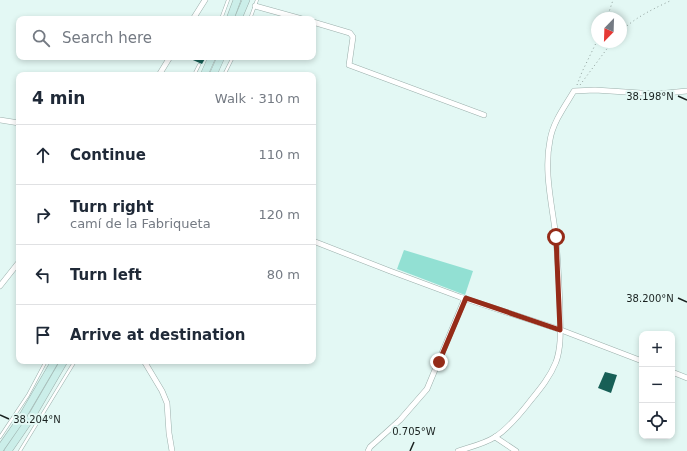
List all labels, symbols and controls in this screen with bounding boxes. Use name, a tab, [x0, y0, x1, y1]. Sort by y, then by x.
north arrow	[591, 12, 627, 48]
search box	[16, 16, 316, 60]
icon: search	[30, 27, 52, 49]
text: Search here	[62, 29, 152, 47]
text: 4 min	[32, 88, 85, 108]
text: Walk · 310 m	[215, 91, 300, 106]
text: 38.198°N	[626, 91, 674, 102]
icon: ahead	[32, 144, 54, 166]
text: Continue	[70, 146, 146, 164]
text: 110 m	[258, 147, 300, 162]
text: Turn right	[70, 198, 154, 216]
icon: right	[32, 204, 54, 226]
text: 120 m	[258, 207, 300, 222]
text: camí de la Fabriqueta	[70, 216, 211, 231]
route start	[547, 228, 565, 246]
icon: left	[32, 264, 54, 286]
text: Turn left	[70, 266, 142, 284]
text: 80 m	[267, 267, 300, 282]
text: 38.200°N	[626, 293, 674, 304]
icon: arrive	[32, 324, 54, 346]
text: Arrive at destination	[70, 326, 245, 344]
map controls	[639, 331, 675, 439]
button: +	[639, 331, 675, 367]
route end	[430, 353, 448, 371]
button: −	[639, 367, 675, 403]
button: locate	[639, 403, 675, 439]
text: 38.204°N	[13, 414, 61, 425]
text: 0.705°W	[392, 426, 436, 437]

